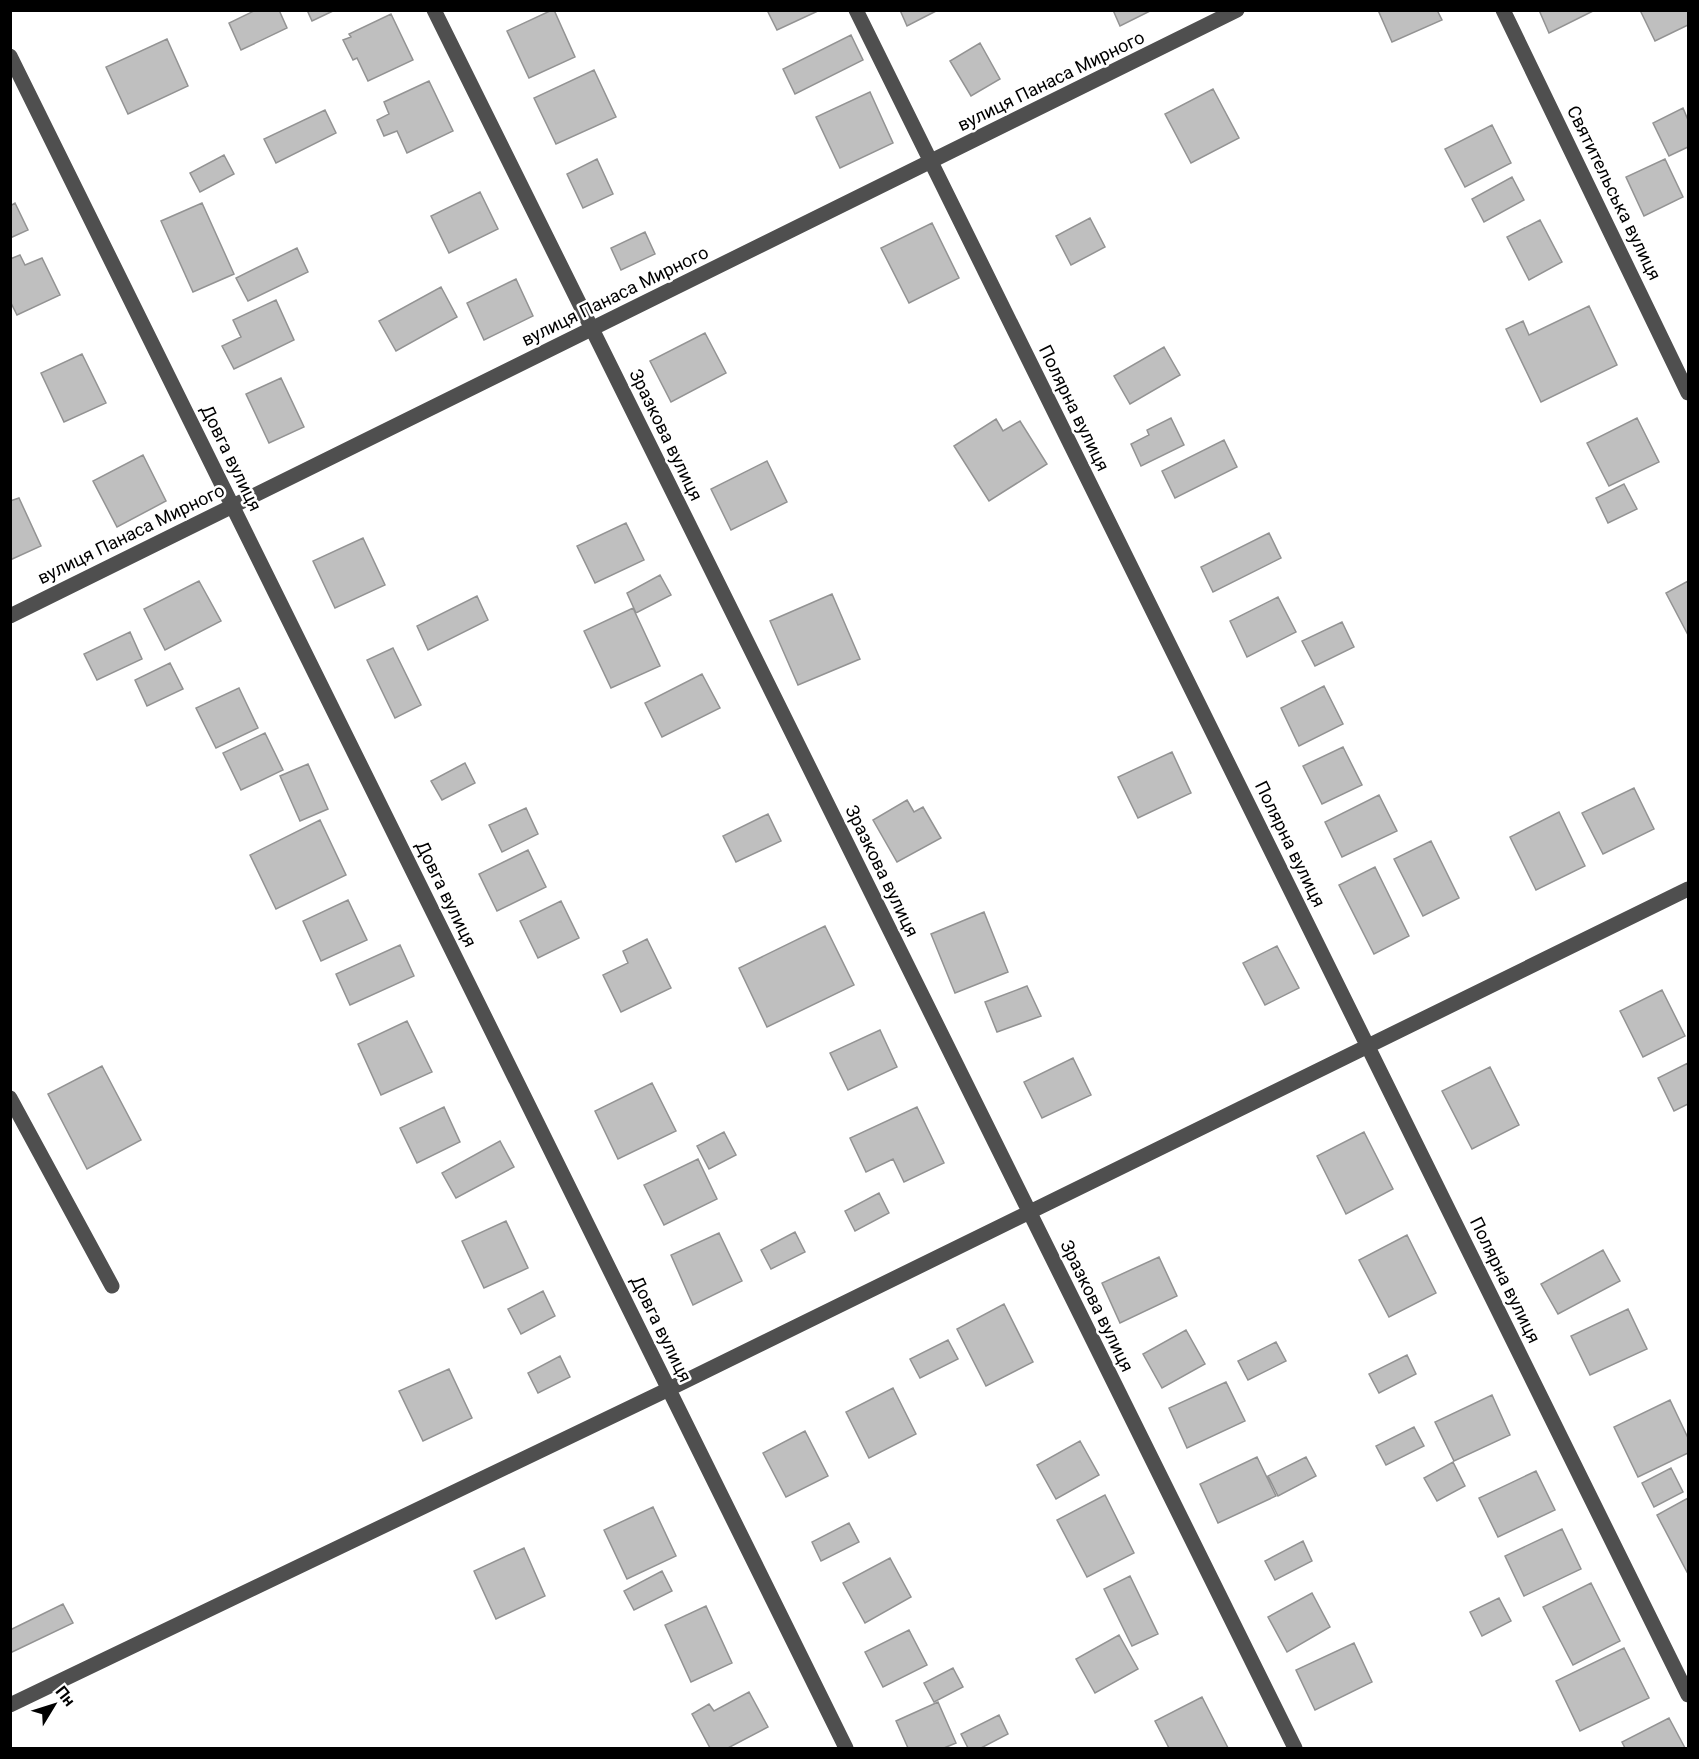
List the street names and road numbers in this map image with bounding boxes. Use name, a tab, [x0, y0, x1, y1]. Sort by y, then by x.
street label: вулиця Панаса Мирного	[954, 26, 1148, 135]
street label: Святительська вулиця	[1563, 102, 1666, 283]
street label: вулиця Панаса Мирного	[518, 241, 712, 350]
street label: Полярна вулиця	[1035, 341, 1114, 474]
street label: Зразкова вулиця	[625, 366, 707, 504]
street label: Довга вулиця	[197, 401, 266, 514]
street label: вулиця Панаса Мирного	[34, 479, 228, 588]
street label: Полярна вулиця	[1251, 777, 1330, 910]
street label: Зразкова вулиця	[841, 802, 923, 940]
street label: Довга вулиця	[412, 837, 481, 950]
street label: Полярна вулиця	[1466, 1213, 1545, 1346]
street label: Зразкова вулиця	[1056, 1237, 1138, 1375]
street label: Довга вулиця	[627, 1272, 696, 1385]

